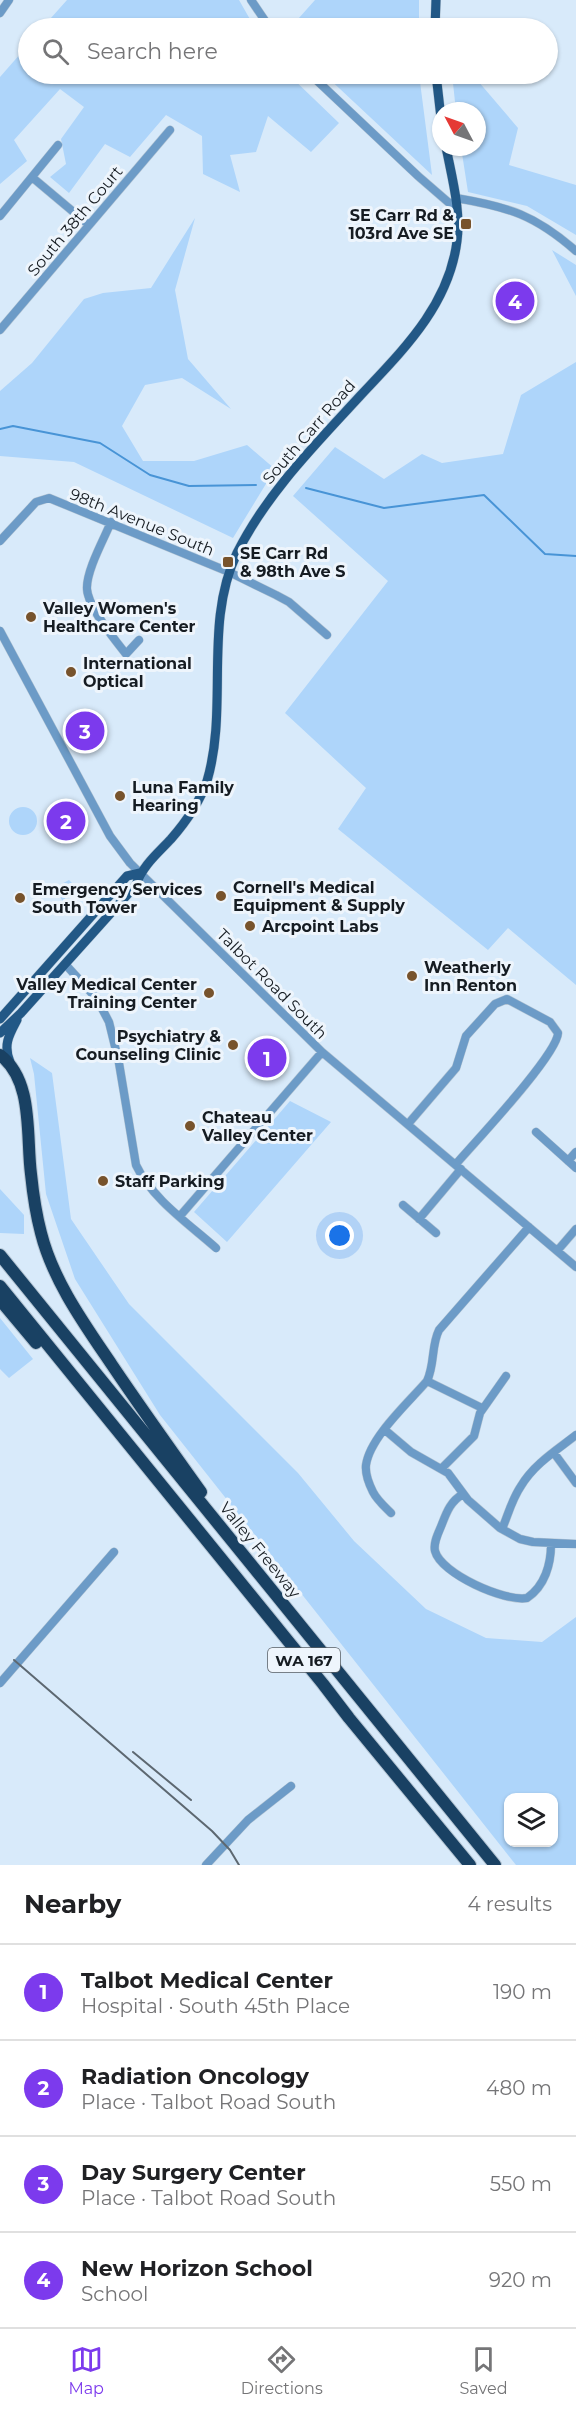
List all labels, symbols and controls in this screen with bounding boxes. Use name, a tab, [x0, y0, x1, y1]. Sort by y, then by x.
search box	[18, 18, 558, 84]
icon: search	[39, 35, 72, 68]
text: Search here	[87, 38, 218, 65]
north arrow	[432, 102, 486, 156]
street label: South 38th Court	[23, 162, 127, 280]
place label: SE Carr Rd & 103rd Ave SE	[348, 206, 454, 243]
marker: SE Carr Rd & 103rd Ave SE	[459, 217, 473, 231]
pin: 4	[496, 278, 534, 324]
street label: South Carr Road	[259, 376, 359, 488]
street label: 98th Avenue South	[67, 484, 217, 560]
place label: SE Carr Rd & 98th Ave S	[240, 544, 345, 581]
marker: SE Carr Rd & 98th Ave S	[221, 555, 235, 569]
place label: Valley Women's Healthcare Center	[42, 599, 195, 636]
marker: Valley Women's Healthcare Center	[24, 610, 38, 624]
place label: International Optical	[83, 654, 192, 691]
marker: International Optical	[64, 665, 78, 679]
pin: 3	[66, 708, 104, 754]
place label: Luna Family Hearing	[132, 778, 234, 815]
marker: Luna Family Hearing	[113, 789, 127, 803]
pin: 2	[46, 798, 86, 844]
place label: Cornell's Medical Equipment & Supply	[233, 878, 405, 915]
place label: Emergency Services South Tower	[32, 880, 203, 917]
marker: Cornell's Medical Equipment & Supply	[214, 889, 228, 903]
marker: Emergency Services South Tower	[13, 891, 27, 905]
place label: Arcpoint Labs	[261, 917, 379, 936]
marker: Arcpoint Labs	[243, 919, 257, 933]
street label: Talbot Road South	[213, 925, 331, 1043]
place label: Weatherly Inn Renton	[424, 958, 517, 995]
marker: Weatherly Inn Renton	[405, 969, 419, 983]
place label: Valley Medical Center Training Center	[15, 975, 197, 1012]
marker: Valley Medical Center Training Center	[202, 986, 216, 1000]
place label: Psychiatry & Counseling Clinic	[76, 1027, 222, 1064]
pin: 1	[248, 1036, 286, 1080]
marker: Psychiatry & Counseling Clinic	[226, 1038, 240, 1052]
place label: Chateau Valley Center	[201, 1108, 313, 1145]
marker: Chateau Valley Center	[183, 1119, 197, 1133]
place label: Staff Parking	[115, 1172, 225, 1191]
marker: Staff Parking	[96, 1174, 110, 1188]
your location	[325, 1221, 354, 1250]
street label: Valley Freeway	[216, 1498, 305, 1602]
road number: WA 167	[268, 1648, 340, 1672]
map controls	[504, 1793, 558, 1847]
button: layers	[504, 1793, 558, 1847]
text: Nearby	[24, 1888, 121, 1920]
text: 4 results	[467, 1892, 552, 1916]
text: Talbot Medical Center	[81, 1967, 333, 1994]
text: 1	[40, 1980, 47, 2004]
text: 190 m	[493, 1980, 552, 2004]
text: Hospital · South 45th Place	[81, 1994, 350, 2018]
text: Radiation Oncology	[81, 2063, 309, 2090]
text: 2	[38, 2076, 49, 2100]
text: 480 m	[486, 2076, 552, 2100]
text: Place · Talbot Road South	[81, 2090, 336, 2114]
text: Day Surgery Center	[81, 2159, 306, 2186]
text: 3	[38, 2172, 49, 2196]
text: 550 m	[490, 2172, 552, 2196]
text: Place · Talbot Road South	[81, 2186, 336, 2210]
text: New Horizon School	[81, 2255, 313, 2282]
text: 4	[37, 2268, 50, 2292]
text: 920 m	[489, 2268, 552, 2292]
text: School	[81, 2282, 148, 2306]
tab: Map	[68, 2343, 104, 2398]
tab: Directions	[241, 2343, 323, 2398]
tab: Saved	[460, 2343, 508, 2398]

